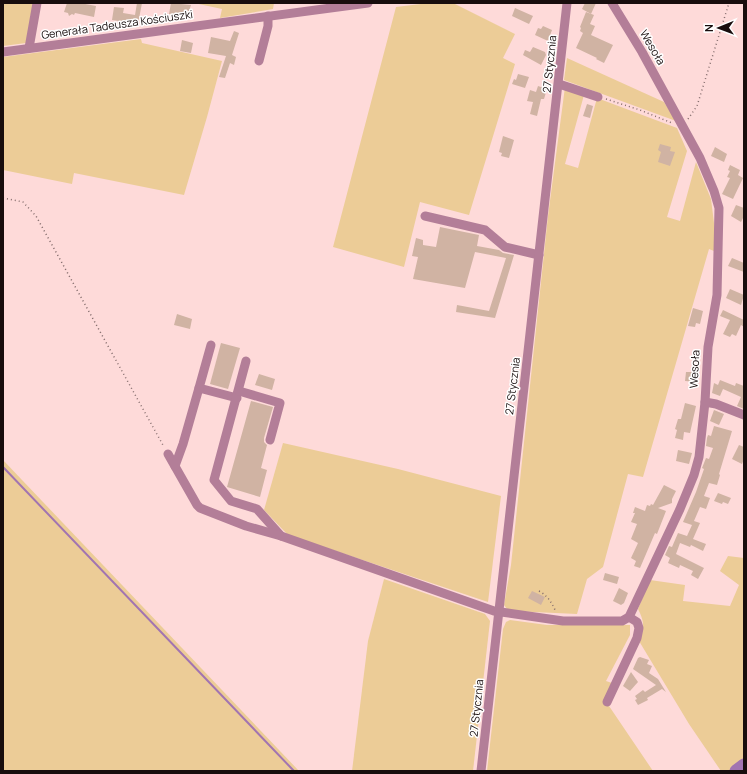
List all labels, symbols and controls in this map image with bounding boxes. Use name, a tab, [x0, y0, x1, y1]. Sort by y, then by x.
street label: Generała Tadeusza Kościuszki	[40, 6, 194, 42]
north arrow	[699, 8, 739, 48]
text: N	[701, 24, 716, 32]
street label: Wesoła	[637, 27, 669, 67]
street label: 27 Stycznia	[539, 35, 559, 93]
street label: Wesoła	[686, 349, 702, 389]
street label: 27 Stycznia	[501, 356, 523, 416]
street label: 27 Stycznia	[466, 679, 486, 737]

